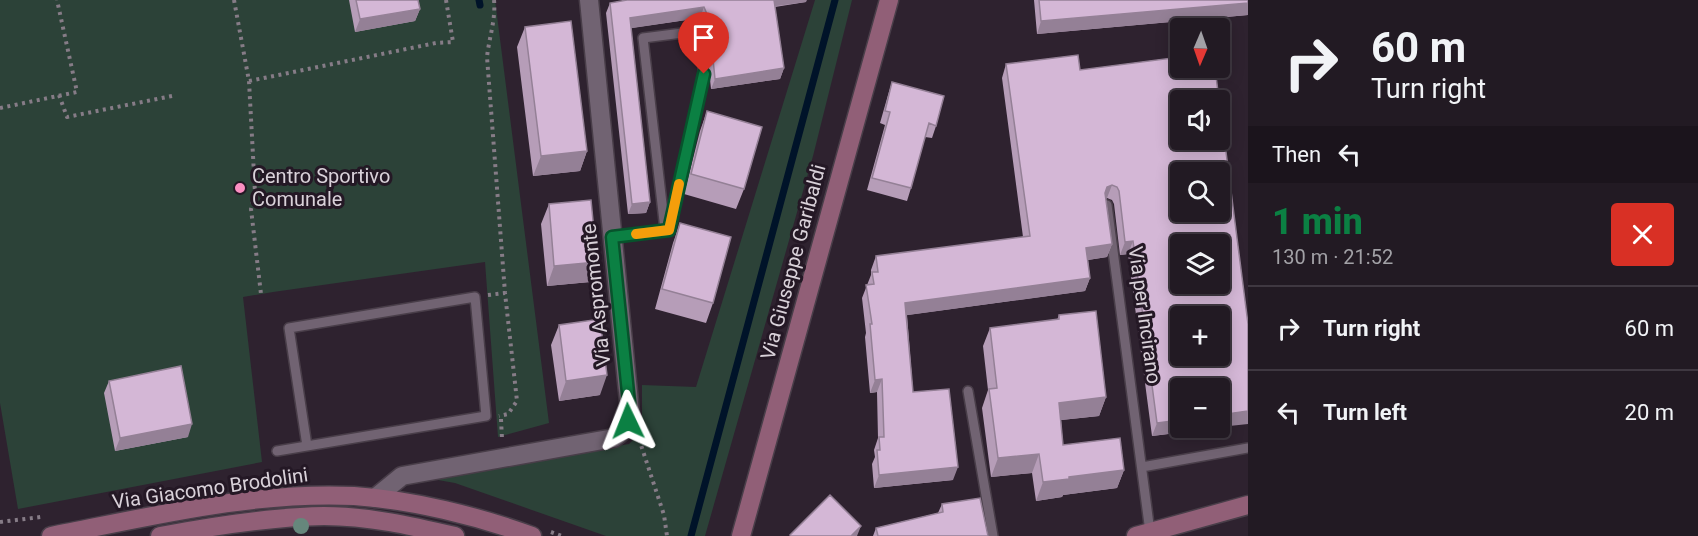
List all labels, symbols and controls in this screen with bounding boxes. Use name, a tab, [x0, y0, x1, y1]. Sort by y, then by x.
pin	[678, 12, 729, 74]
north arrow	[1170, 18, 1230, 78]
map controls	[1170, 18, 1230, 438]
icon: arrive	[687, 21, 720, 54]
text: 60 m	[1371, 23, 1466, 72]
icon: right	[1272, 24, 1350, 102]
text: Turn right	[1371, 73, 1486, 105]
button: sound	[1170, 90, 1230, 150]
icon: left	[1333, 138, 1366, 171]
text: Then	[1272, 142, 1321, 167]
street label: Via Giuseppe Garibaldi	[755, 162, 831, 362]
button: search	[1170, 162, 1230, 222]
place label: Centro Sportivo Comunale	[252, 164, 390, 211]
marker: Centro Sportivo Comunale	[233, 181, 247, 195]
text: 1 min	[1272, 201, 1363, 243]
button: close	[1611, 203, 1674, 266]
street label: Via Aspromonte	[577, 223, 615, 367]
button: layers	[1170, 234, 1230, 294]
street label: Via per Incirano	[1123, 245, 1167, 385]
text: 130 m · 21:52	[1272, 245, 1393, 269]
button: +	[1170, 306, 1230, 366]
icon: right	[1272, 312, 1305, 345]
text: Turn right	[1323, 316, 1420, 341]
text: 60 m	[1625, 316, 1674, 341]
button: −	[1170, 378, 1230, 438]
position arrow	[596, 389, 660, 453]
icon: left	[1272, 396, 1305, 429]
text: Turn left	[1323, 400, 1407, 425]
text: 20 m	[1625, 400, 1674, 425]
street label: Via Giacomo Brodolini	[111, 462, 309, 514]

